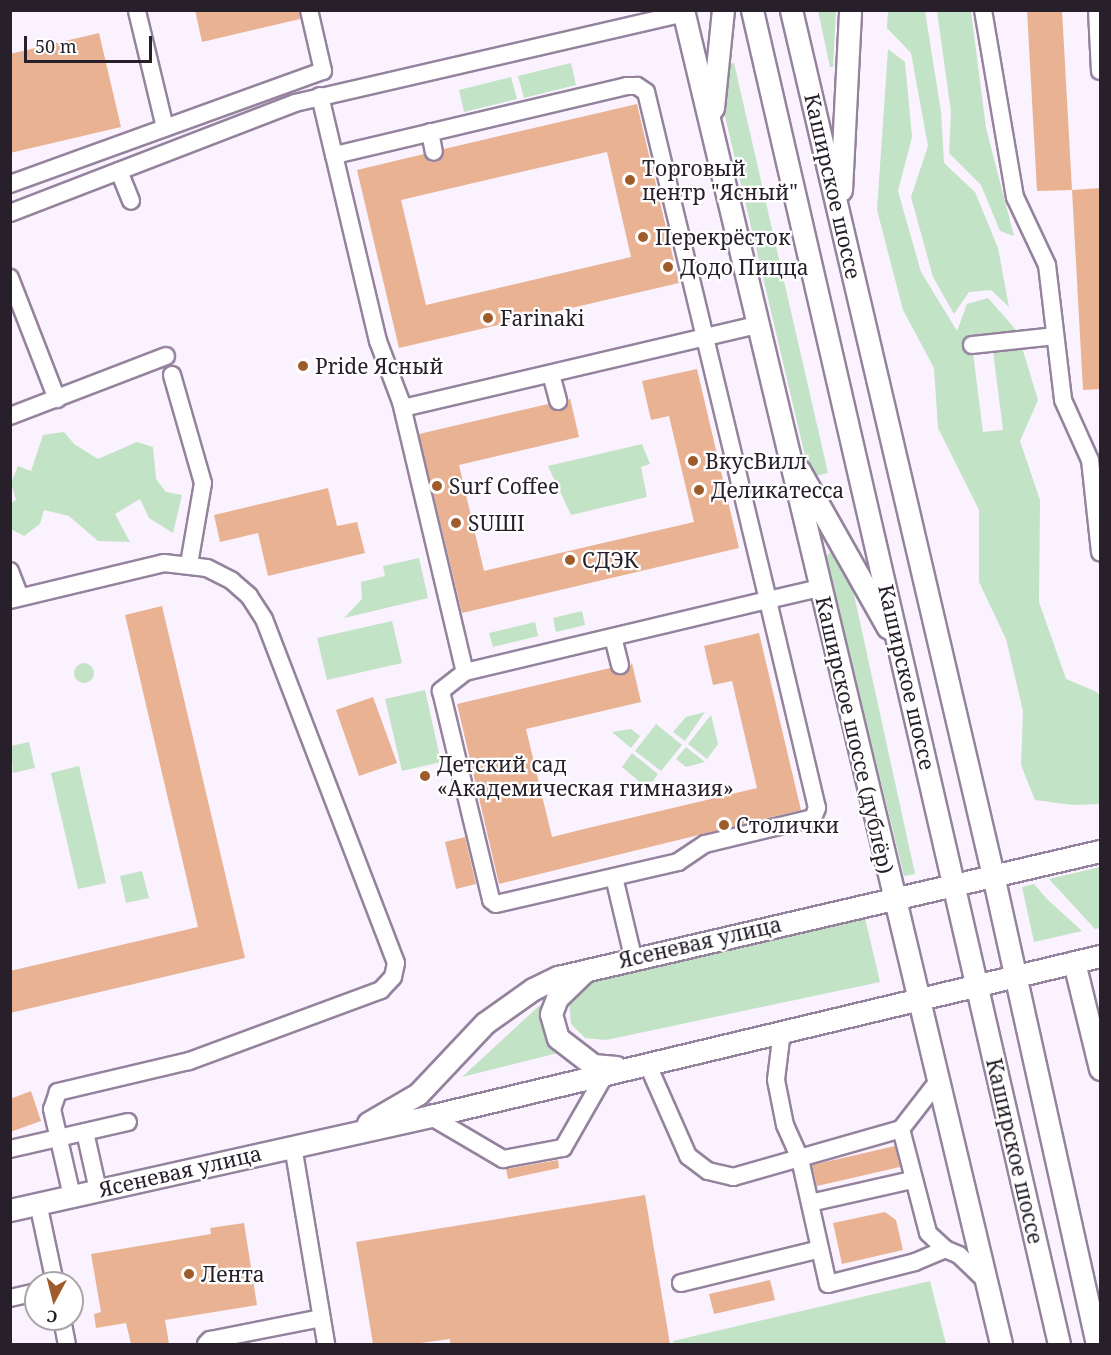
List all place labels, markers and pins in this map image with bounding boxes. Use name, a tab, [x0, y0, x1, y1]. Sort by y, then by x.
place label: Торговый центр "Ясный"	[642, 155, 798, 205]
marker: Торговый центр "Ясный"	[623, 173, 637, 187]
place label: Перекрёсток	[655, 224, 790, 250]
marker: Перекрёсток	[636, 230, 650, 244]
place label: Додо Пицца	[680, 254, 809, 280]
marker: Додо Пицца	[661, 260, 675, 274]
place label: Farinaki	[500, 305, 584, 331]
marker: Farinaki	[481, 311, 495, 325]
place label: Pride Ясный	[315, 353, 443, 379]
marker: Pride Ясный	[296, 359, 310, 373]
place label: ВкусВилл	[705, 448, 807, 474]
marker: ВкусВилл	[686, 454, 700, 468]
place label: Surf Coffee	[449, 473, 559, 499]
place label: Деликатесса	[711, 477, 844, 503]
marker: Surf Coffee	[430, 479, 444, 493]
marker: Деликатесса	[692, 483, 706, 497]
place label: SUШI	[468, 510, 525, 536]
marker: SUШI	[449, 516, 463, 530]
place label: СДЭК	[582, 547, 638, 573]
marker: СДЭК	[563, 553, 577, 567]
place label: Детский сад «Академическая гимназия»	[437, 751, 734, 801]
marker: Детский сад «Академическая гимназия»	[418, 769, 432, 783]
place label: Столички	[736, 812, 839, 838]
marker: Столички	[717, 818, 731, 832]
place label: Лента	[201, 1261, 265, 1287]
marker: Лента	[182, 1267, 196, 1281]

